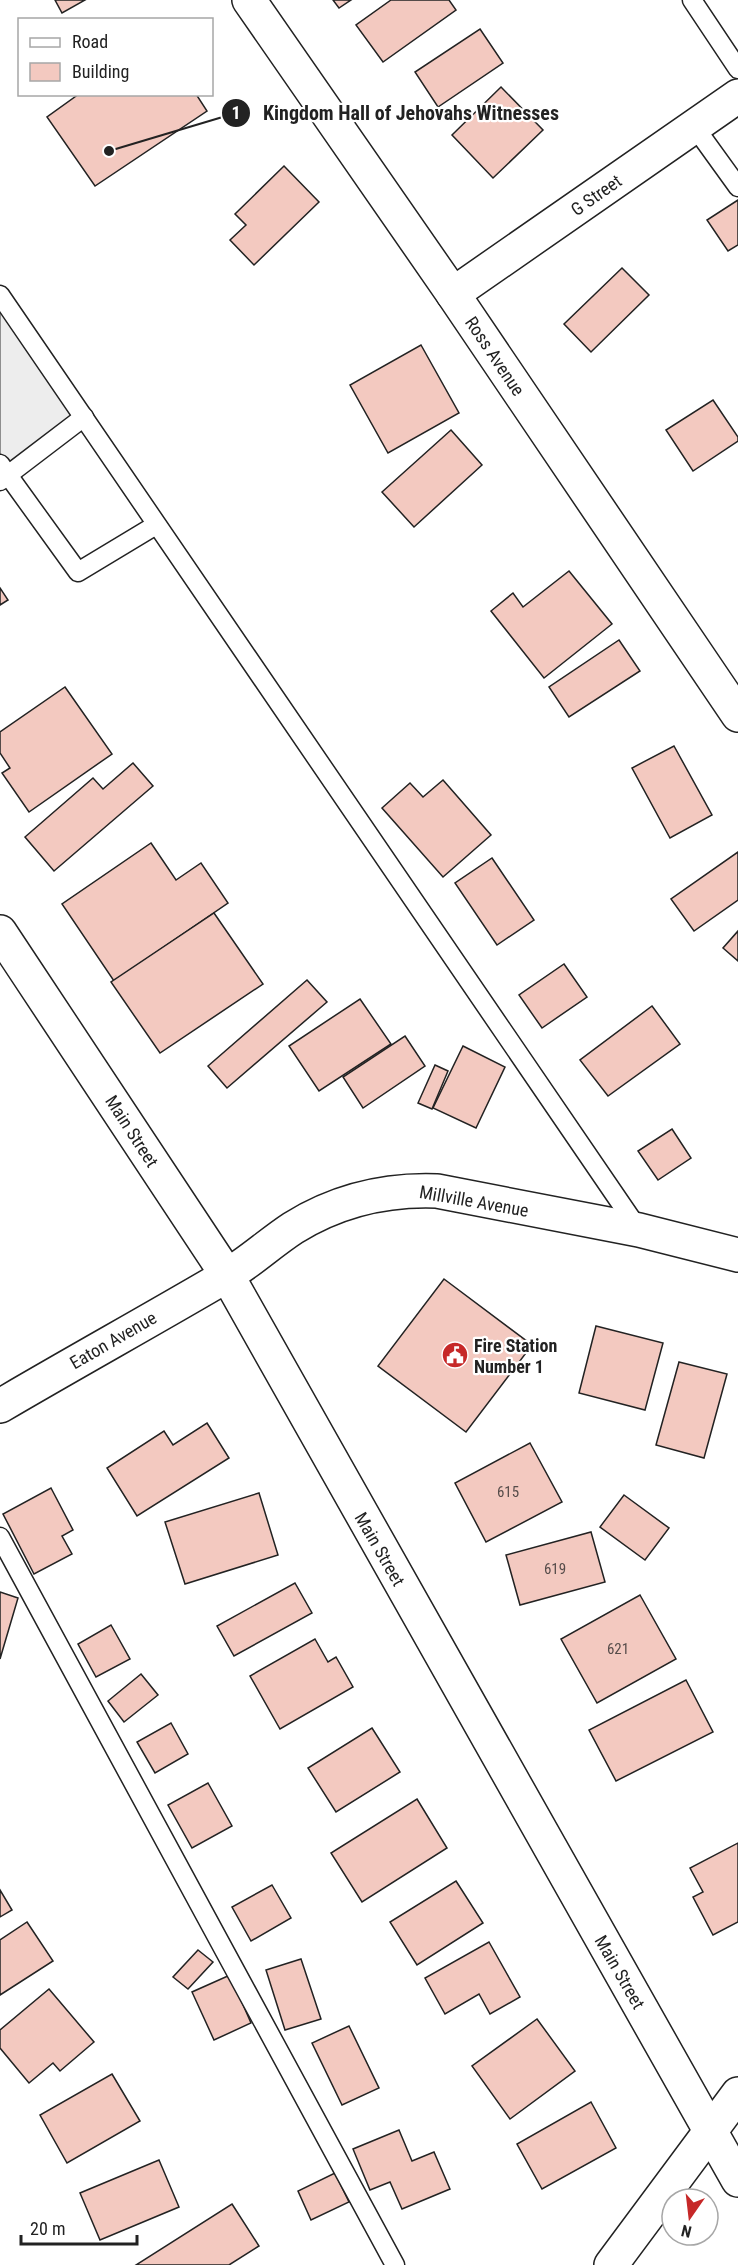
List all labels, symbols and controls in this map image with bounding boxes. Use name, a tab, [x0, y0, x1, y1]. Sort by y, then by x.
legend	[18, 18, 213, 96]
text: Road	[72, 31, 108, 52]
text: Building	[72, 61, 129, 82]
callout: Kingdom Hall of Jehovahs Witnesses	[221, 94, 571, 132]
text: Kingdom Hall of Jehovahs Witnesses	[263, 101, 559, 125]
text: 1	[231, 102, 241, 123]
street label: G Street	[567, 170, 625, 220]
street label: Ross Avenue	[461, 312, 529, 400]
street label: Main Street	[101, 1091, 163, 1171]
street label: Millville Avenue	[418, 1181, 530, 1221]
street label: Eaton Avenue	[66, 1307, 160, 1373]
place label: Fire Station Number 1	[474, 1335, 557, 1377]
public building icon: Fire Station Number 1	[440, 1340, 470, 1370]
house number: 615	[497, 1483, 519, 1501]
street label: Main Street	[351, 1509, 409, 1589]
house number: 619	[544, 1560, 566, 1578]
house number: 621	[607, 1640, 629, 1658]
street label: Main Street	[591, 1932, 649, 2012]
north arrow	[660, 2187, 720, 2247]
scale bar	[21, 2208, 136, 2246]
text: 20 m	[30, 2218, 65, 2239]
text: N	[679, 2221, 694, 2241]

